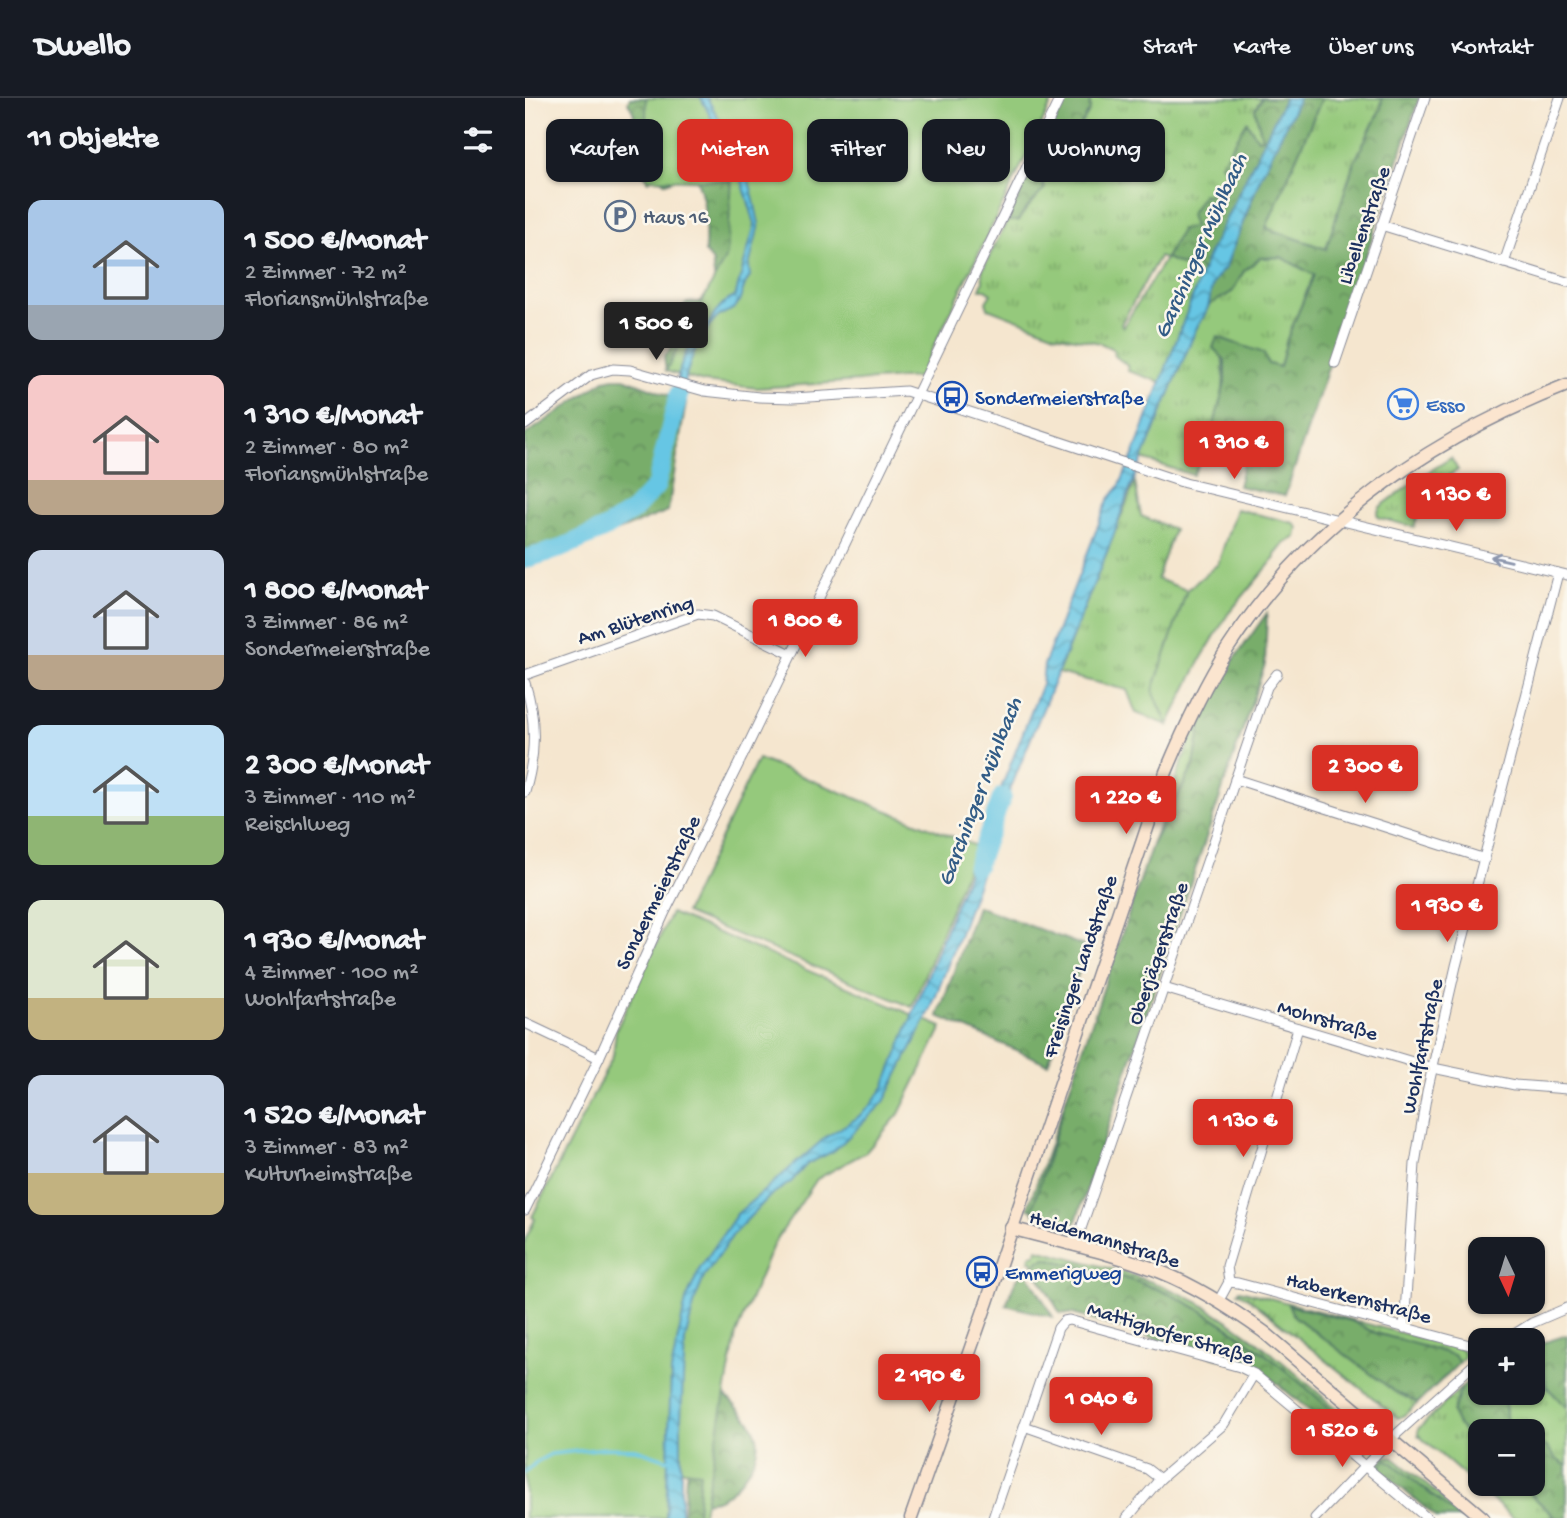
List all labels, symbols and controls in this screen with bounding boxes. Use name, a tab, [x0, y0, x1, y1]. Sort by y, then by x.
text: Dwello	[35, 29, 131, 67]
text: Start	[1143, 34, 1195, 63]
text: Karte	[1233, 34, 1291, 63]
text: Über uns	[1329, 34, 1413, 63]
text: Kontakt	[1451, 34, 1532, 63]
chip: Kaufen	[546, 119, 663, 182]
chip: Mieten	[677, 119, 793, 182]
chip: Filter	[807, 119, 908, 182]
chip: Neu	[922, 119, 1010, 182]
chip: Wohnung	[1024, 119, 1165, 182]
icon: filters	[459, 121, 497, 159]
text: 11 Objekte	[28, 123, 159, 158]
water label: Garchinger Mühlbach	[1149, 149, 1255, 343]
street label: Libellenstraße	[1334, 163, 1399, 288]
parking icon: Haus 16	[603, 199, 637, 233]
place label: Haus 16	[643, 207, 709, 232]
text: 1 500 €/Monat	[245, 225, 426, 260]
icon: home	[84, 228, 168, 312]
text: 2 Zimmer · 72 m²	[245, 260, 407, 287]
text: Floriansmühlstraße	[245, 287, 428, 314]
pin: 1 500 €	[591, 302, 721, 362]
text: 1 500 €	[620, 311, 692, 338]
bus stop icon: Sondermeierstraße	[935, 380, 969, 414]
supermarket icon: Esso	[1386, 387, 1420, 421]
place label: Sondermeierstraße	[975, 388, 1145, 413]
place label: Esso	[1426, 395, 1466, 420]
text: 1 310 €/Monat	[245, 400, 421, 435]
icon: home	[84, 403, 168, 487]
pin: 1 310 €	[1169, 422, 1299, 481]
text: 1 310 €	[1200, 430, 1268, 457]
text: 2 Zimmer · 80 m²	[245, 435, 409, 462]
text: Floriansmühlstraße	[245, 462, 428, 489]
pin: 1 130 €	[1391, 474, 1521, 533]
text: 1 130 €	[1422, 482, 1490, 509]
one-way arrow	[1490, 552, 1513, 566]
text: 1 800 €/Monat	[245, 575, 426, 610]
icon: home	[84, 578, 168, 662]
street label: Am Blütenring	[575, 592, 697, 653]
pin: 1 800 €	[740, 600, 870, 659]
text: 1 800 €	[769, 608, 841, 635]
text: 3 Zimmer · 86 m²	[245, 610, 408, 637]
text: Sondermeierstraße	[245, 637, 430, 664]
water label: Garchinger Mühlbach	[933, 694, 1030, 890]
pin: 2 300 €	[1300, 746, 1430, 805]
text: 2 300 €/Monat	[245, 750, 428, 785]
icon: home	[84, 753, 168, 837]
text: 2 300 €	[1328, 754, 1402, 781]
pin: 1 220 €	[1061, 776, 1191, 836]
text: 3 Zimmer · 110 m²	[245, 785, 416, 812]
text: 1 220 €	[1091, 785, 1161, 812]
street label: Sondermeierstraße	[612, 811, 709, 975]
text: Reischlweg	[245, 812, 350, 839]
street label: Freisinger Landstraße	[1039, 871, 1126, 1063]
street label: Oberjägerstraße	[1124, 879, 1197, 1029]
pin: 1 930 €	[1382, 884, 1512, 944]
text: 1 930 €	[1412, 893, 1482, 920]
text: 1 930 €/Monat	[245, 925, 424, 960]
icon: home	[84, 928, 168, 1012]
text: 4 Zimmer · 100 m²	[245, 960, 418, 987]
street label: Wohlfartstraße	[1398, 976, 1451, 1117]
text: Wohlfartstraße	[245, 987, 396, 1014]
street label: Mohrstraße	[1274, 996, 1381, 1049]
text: 1 520 €/Monat	[245, 1100, 423, 1135]
pin: 1 130 €	[1178, 1100, 1308, 1159]
icon: home	[84, 1103, 168, 1187]
text: 1 130 €	[1209, 1108, 1277, 1135]
text: 3 Zimmer · 83 m²	[245, 1135, 408, 1162]
text: Kulturheimstraße	[245, 1162, 412, 1189]
street label: Heidemannstraße	[1026, 1207, 1183, 1276]
north arrow	[1468, 1237, 1545, 1314]
map controls	[1468, 1237, 1545, 1496]
bus stop icon: Emmerigweg	[965, 1255, 999, 1289]
place label: Emmerigweg	[1005, 1263, 1122, 1288]
street label: Haberkernstraße	[1283, 1269, 1435, 1332]
street label: Mattighofer Straße	[1084, 1298, 1257, 1373]
button: +	[1468, 1328, 1545, 1405]
pin: 2 190 €	[864, 1354, 994, 1414]
text: 2 190 €	[894, 1363, 964, 1390]
pin: 1 040 €	[1036, 1378, 1166, 1437]
text: 1 040 €	[1066, 1386, 1136, 1413]
pin: 1 520 €	[1277, 1410, 1407, 1469]
text: 1 520 €	[1307, 1418, 1377, 1445]
button: −	[1468, 1419, 1545, 1496]

